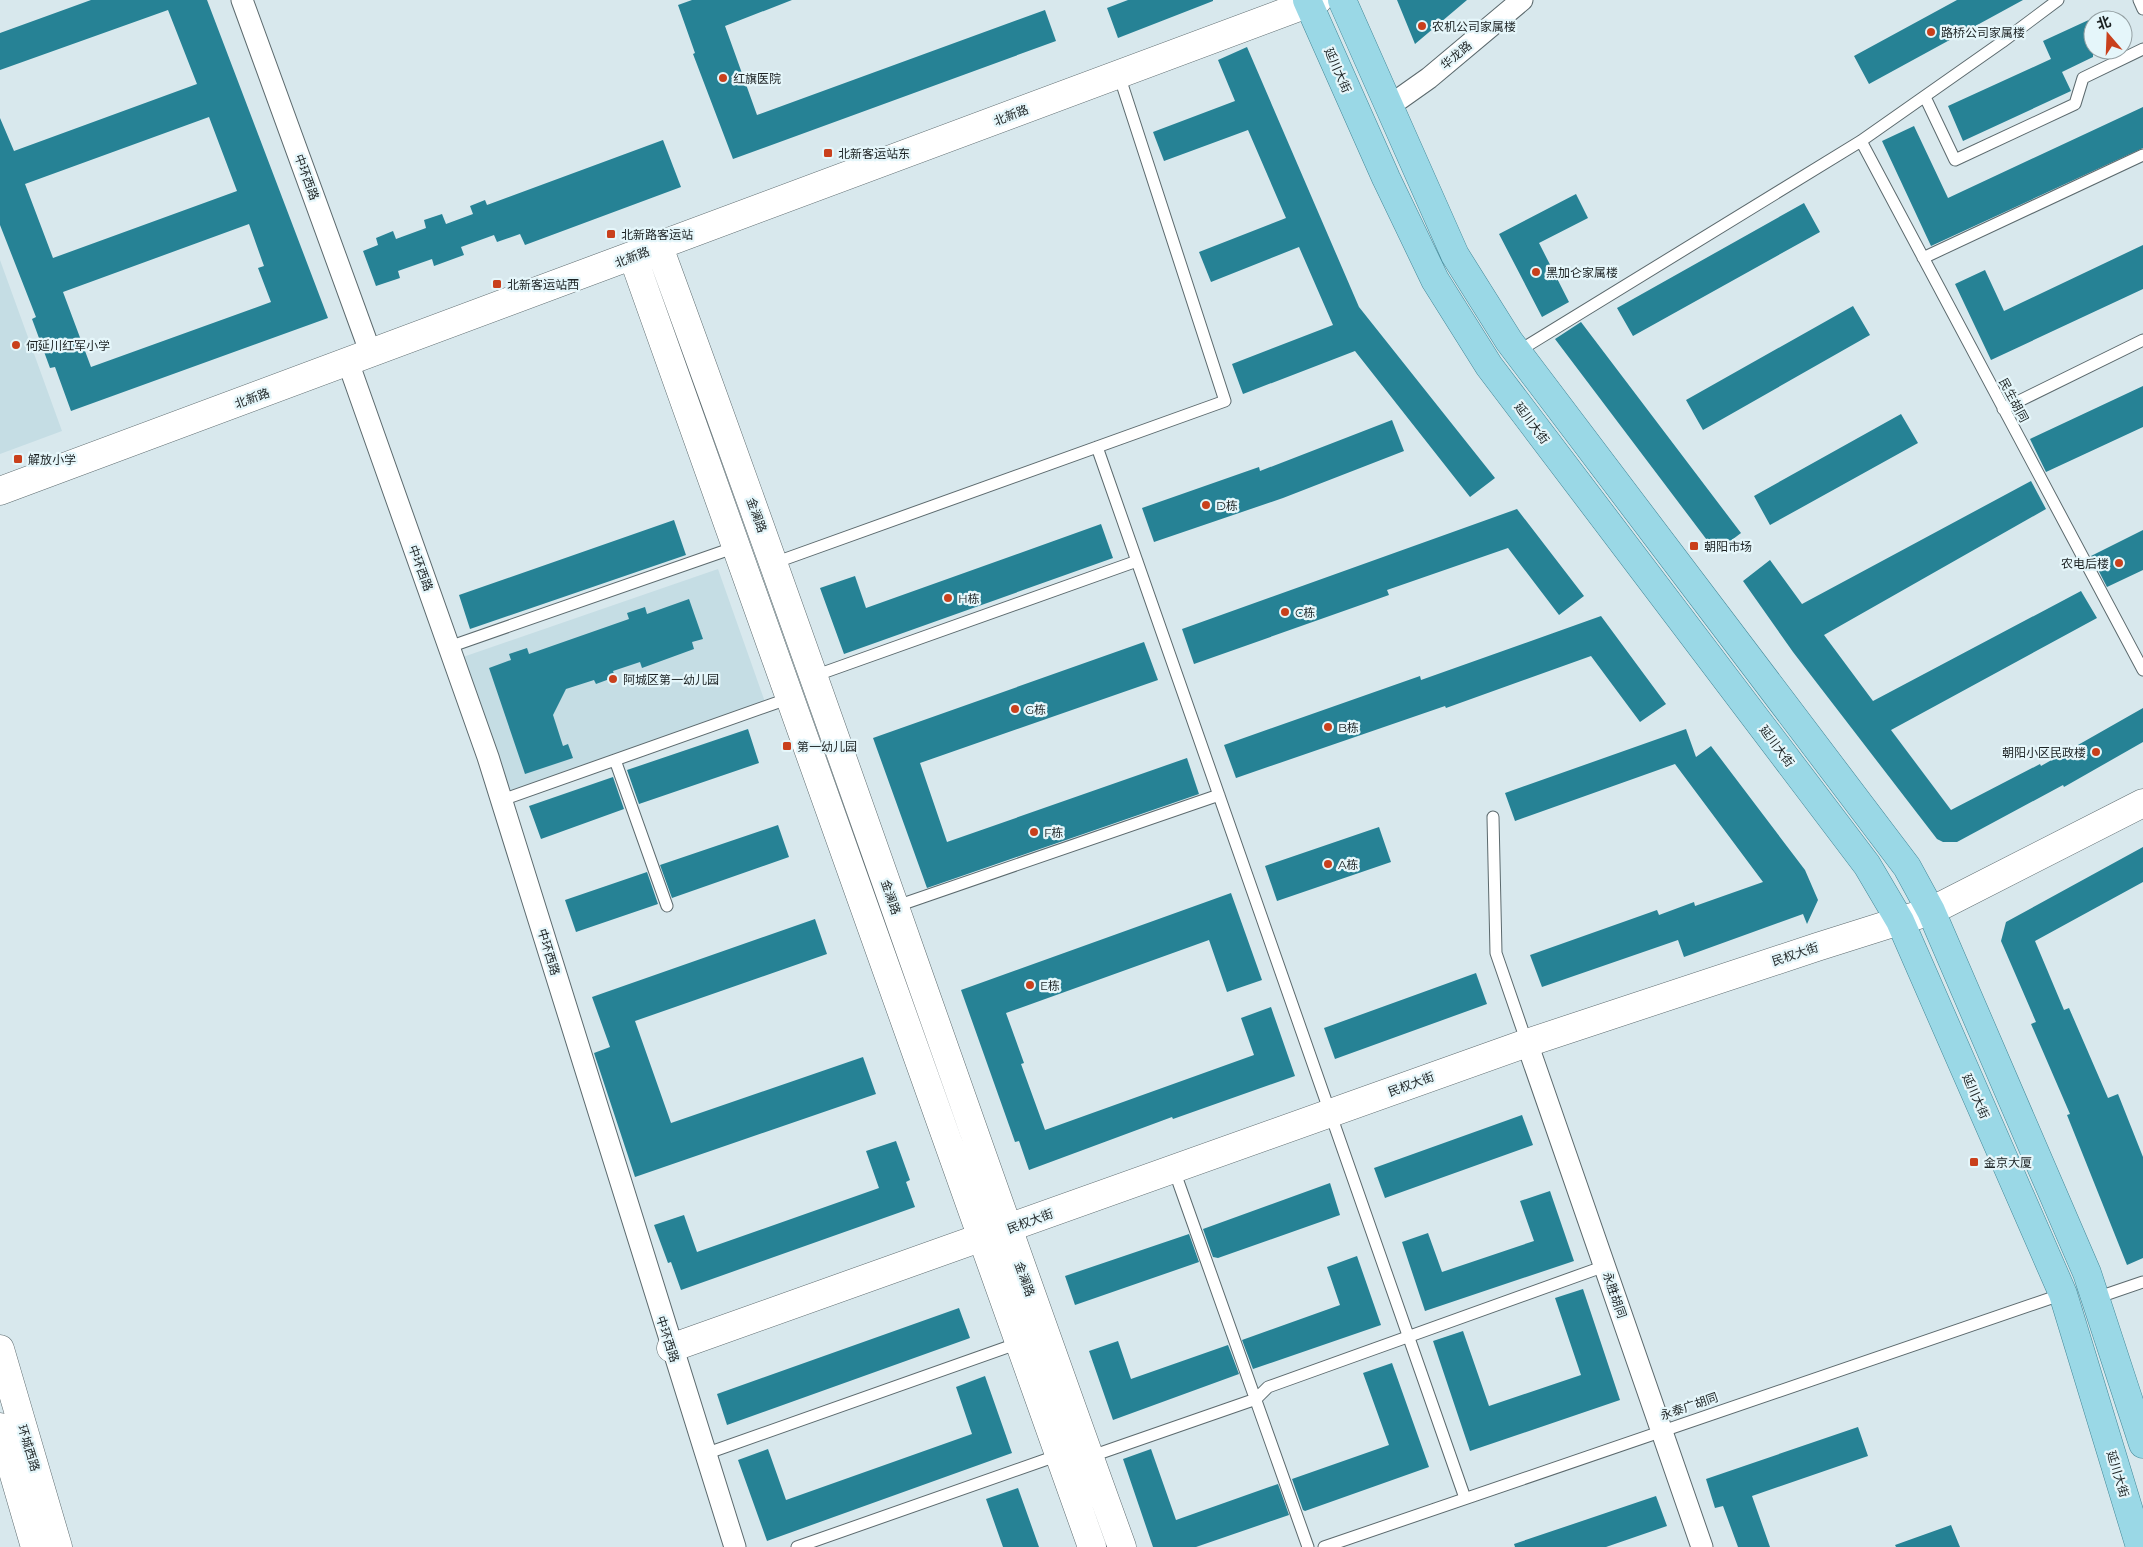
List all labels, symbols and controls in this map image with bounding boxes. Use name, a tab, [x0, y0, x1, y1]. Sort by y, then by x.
north arrow	[2083, 10, 2133, 60]
text: 北	[2094, 12, 2113, 33]
place label: 农机公司家属楼	[1432, 19, 1516, 34]
marker: 农机公司家属楼	[1416, 20, 1428, 32]
place label: 路桥公司家属楼	[1941, 25, 2025, 40]
marker: 路桥公司家属楼	[1925, 26, 1937, 38]
street label: 华龙路	[1437, 38, 1475, 72]
street label: 延川大街	[1321, 45, 1355, 95]
place label: 红旗医院	[733, 71, 781, 86]
marker: 红旗医院	[717, 72, 729, 84]
street label: 北新路	[992, 102, 1030, 128]
place label: 北新客运站东	[838, 146, 910, 161]
marker: 北新客运站东	[822, 147, 834, 159]
street label: 中环西路	[292, 152, 322, 202]
place label: 北新路客运站	[621, 227, 693, 242]
marker: 北新路客运站	[605, 228, 617, 240]
street label: 北新路	[613, 244, 651, 270]
place label: 黑加仑家属楼	[1546, 265, 1618, 280]
marker: 黑加仑家属楼	[1530, 266, 1542, 278]
place label: 北新客运站西	[507, 277, 579, 292]
marker: 北新客运站西	[491, 278, 503, 290]
place label: 何延川红军小学	[26, 338, 110, 353]
marker: 何延川红军小学	[10, 339, 22, 351]
street label: 民生胡同	[1996, 375, 2032, 425]
street label: 北新路	[233, 385, 271, 411]
street label: 延川大街	[1512, 399, 1552, 447]
place label: 解放小学	[28, 452, 76, 467]
marker: 解放小学	[12, 453, 24, 465]
street label: 金澜路	[744, 496, 770, 534]
place label: D栋	[1216, 498, 1238, 513]
marker: D栋	[1200, 499, 1212, 511]
place label: 朝阳市场	[1704, 539, 1752, 554]
marker: 朝阳市场	[1688, 540, 1700, 552]
street label: 中环西路	[406, 543, 436, 593]
place label: 农电后楼	[2061, 556, 2109, 571]
marker: 农电后楼	[2113, 557, 2125, 569]
place label: H栋	[958, 591, 980, 606]
marker: H栋	[942, 592, 954, 604]
place label: C栋	[1295, 605, 1316, 620]
marker: C栋	[1279, 606, 1291, 618]
place label: 阿城区第一幼儿园	[623, 672, 719, 687]
marker: 阿城区第一幼儿园	[607, 673, 619, 685]
place label: G栋	[1025, 702, 1046, 717]
marker: G栋	[1009, 703, 1021, 715]
place label: B栋	[1338, 720, 1359, 735]
marker: B栋	[1322, 721, 1334, 733]
street label: 延川大街	[1757, 722, 1797, 770]
place label: 第一幼儿园	[797, 739, 857, 754]
marker: 第一幼儿园	[781, 740, 793, 752]
place label: 朝阳小区民政楼	[2002, 745, 2086, 760]
marker: 朝阳小区民政楼	[2090, 746, 2102, 758]
place label: F栋	[1044, 825, 1064, 840]
marker: F栋	[1028, 826, 1040, 838]
place label: A栋	[1338, 857, 1359, 872]
marker: A栋	[1322, 858, 1334, 870]
street label: 金澜路	[878, 878, 904, 916]
street label: 中环西路	[535, 927, 563, 977]
street label: 民权大街	[1770, 939, 1820, 969]
place label: E栋	[1040, 978, 1060, 993]
marker: E栋	[1024, 979, 1036, 991]
street label: 民权大街	[1386, 1069, 1436, 1099]
street label: 延川大街	[1959, 1071, 1993, 1121]
place label: 金京大厦	[1984, 1155, 2032, 1170]
marker: 金京大厦	[1968, 1156, 1980, 1168]
street label: 民权大街	[1005, 1206, 1055, 1236]
street label: 金澜路	[1012, 1260, 1038, 1298]
street label: 永胜胡同	[1600, 1270, 1630, 1320]
street label: 中环西路	[653, 1314, 683, 1364]
street label: 永泰广胡同	[1658, 1389, 1720, 1423]
street label: 环城西路	[15, 1423, 43, 1473]
street label: 延川大街	[2104, 1449, 2132, 1499]

